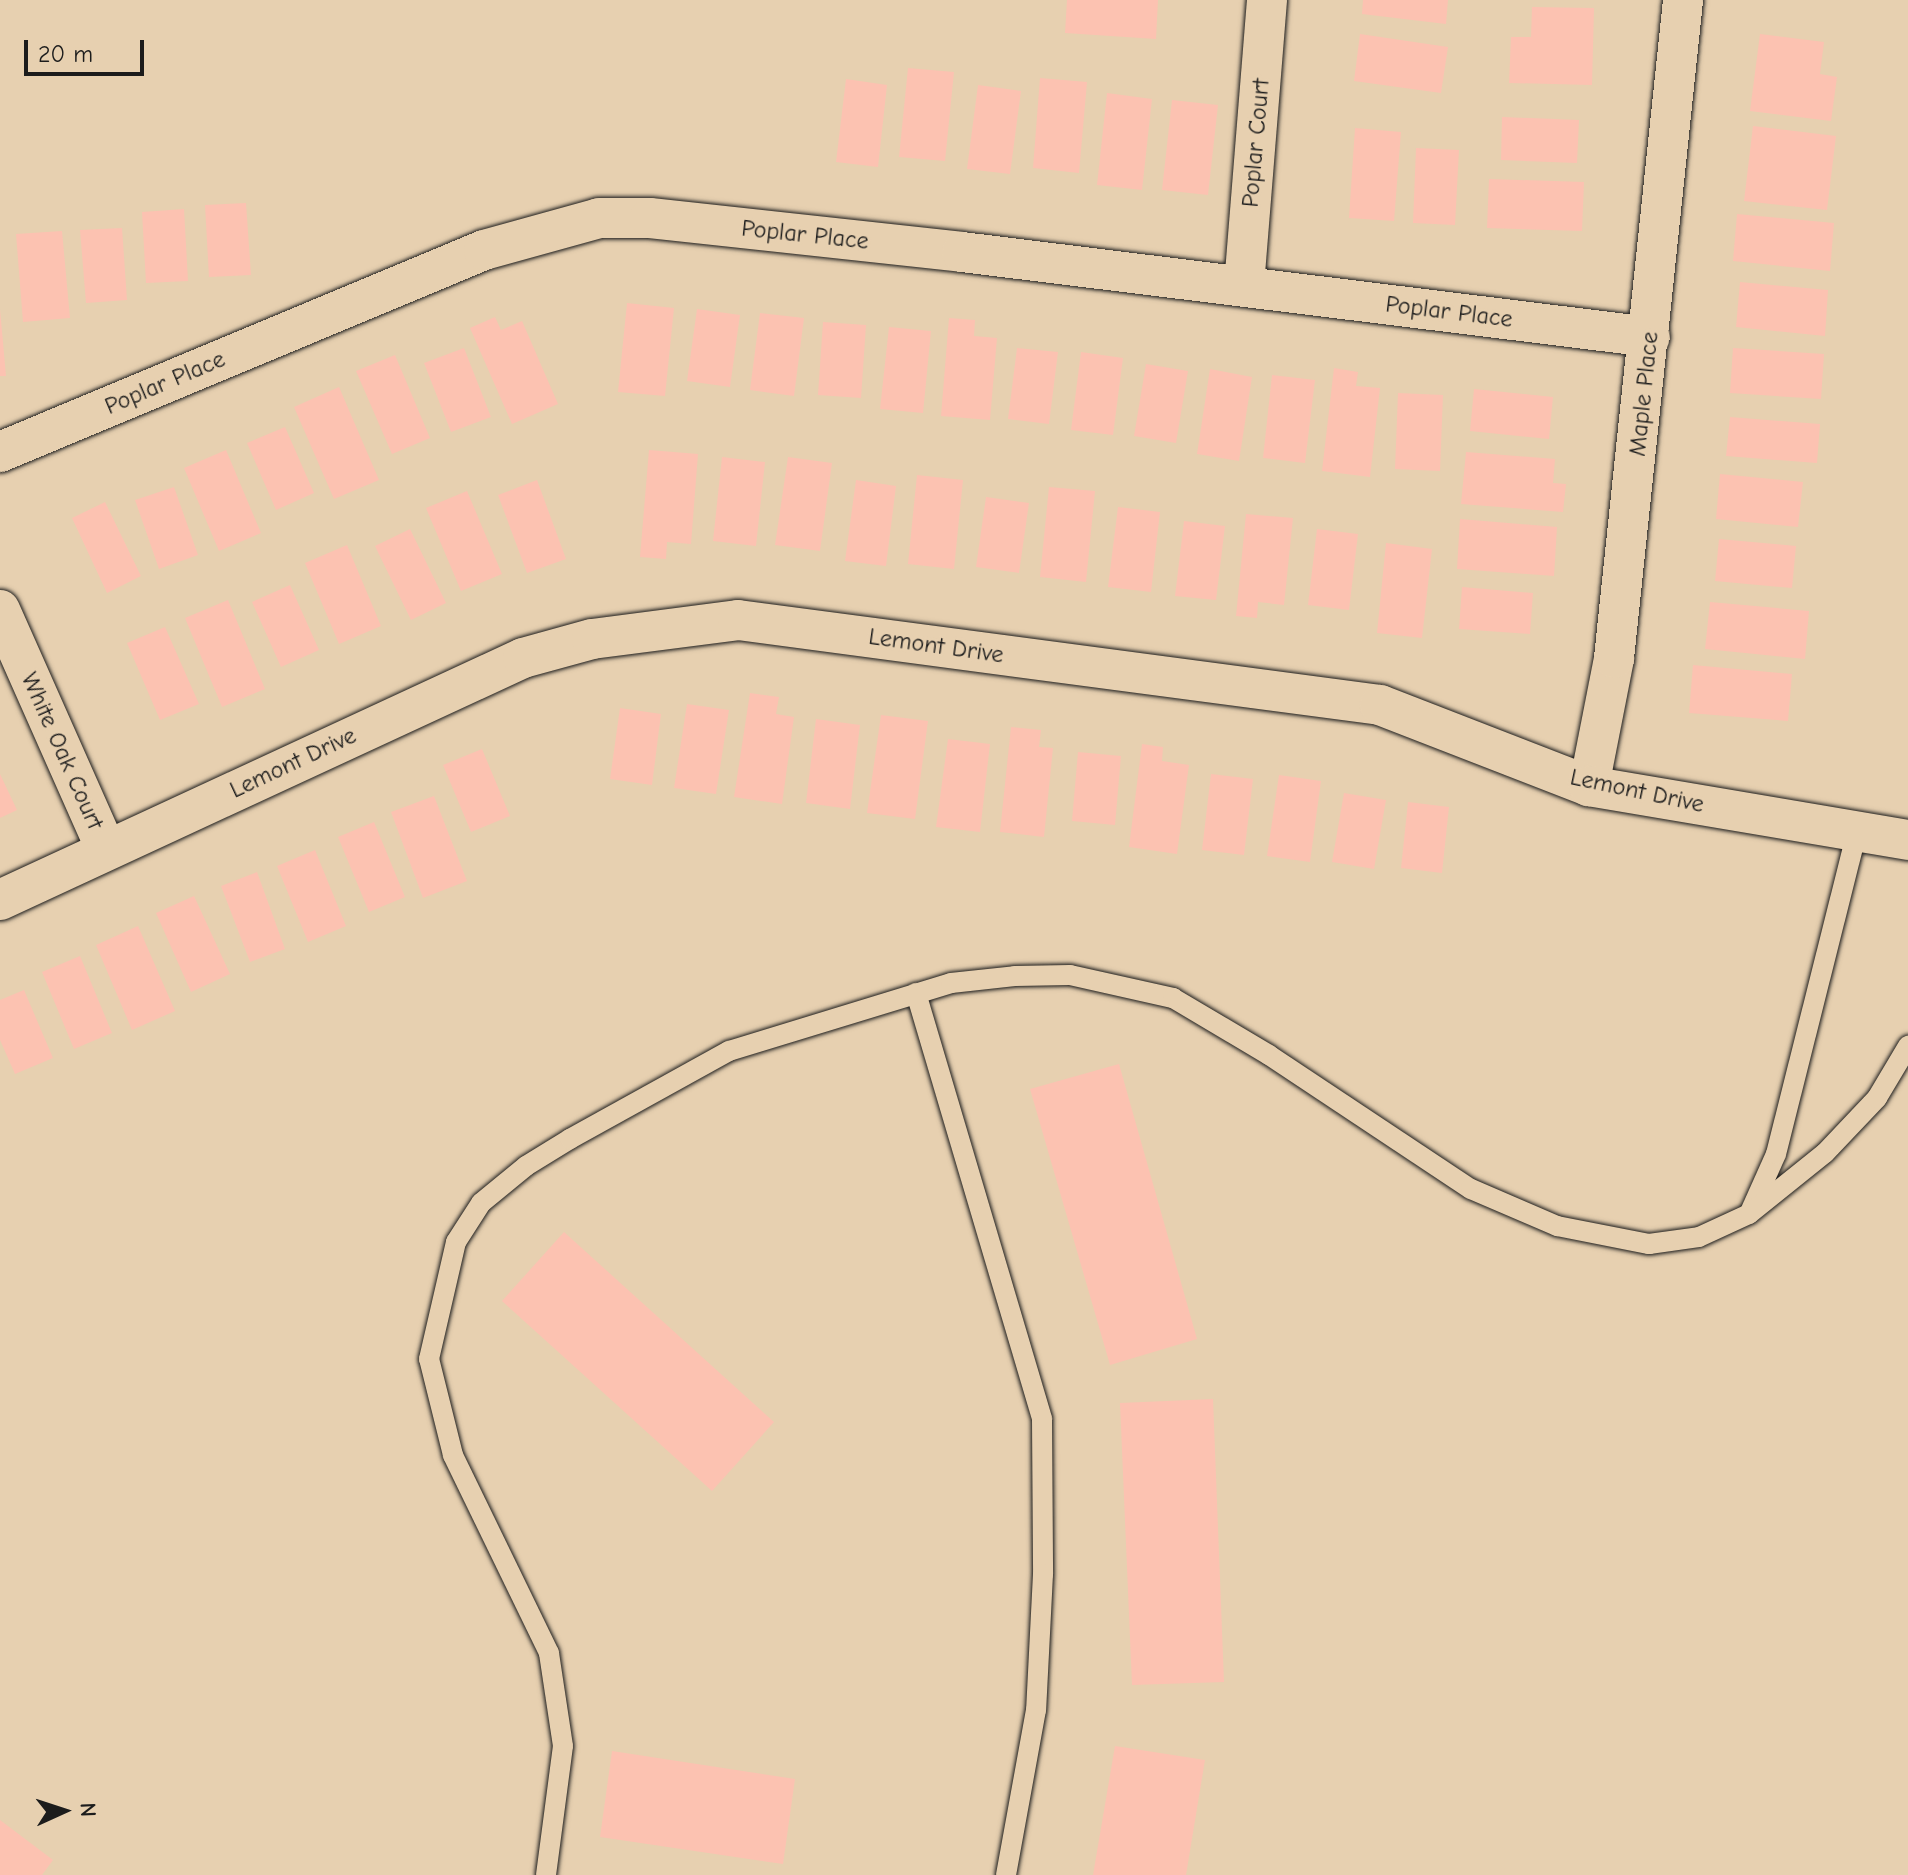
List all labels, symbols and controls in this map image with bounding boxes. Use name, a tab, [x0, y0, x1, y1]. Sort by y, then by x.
scale bar	[28, 24, 148, 74]
text: 20 m	[38, 40, 93, 68]
street label: Poplar Court	[1236, 77, 1276, 209]
street label: Poplar Place	[740, 214, 870, 256]
street label: Poplar Place	[1384, 290, 1514, 334]
street label: Maple Place	[1623, 330, 1665, 458]
street label: Poplar Place	[101, 345, 229, 421]
street label: Lemont Drive	[867, 622, 1005, 670]
street label: White Oak Court	[15, 668, 109, 834]
street label: Lemont Drive	[225, 721, 361, 805]
street label: Lemont Drive	[1568, 763, 1706, 819]
north arrow	[24, 1771, 104, 1851]
text: N	[75, 1802, 101, 1818]

